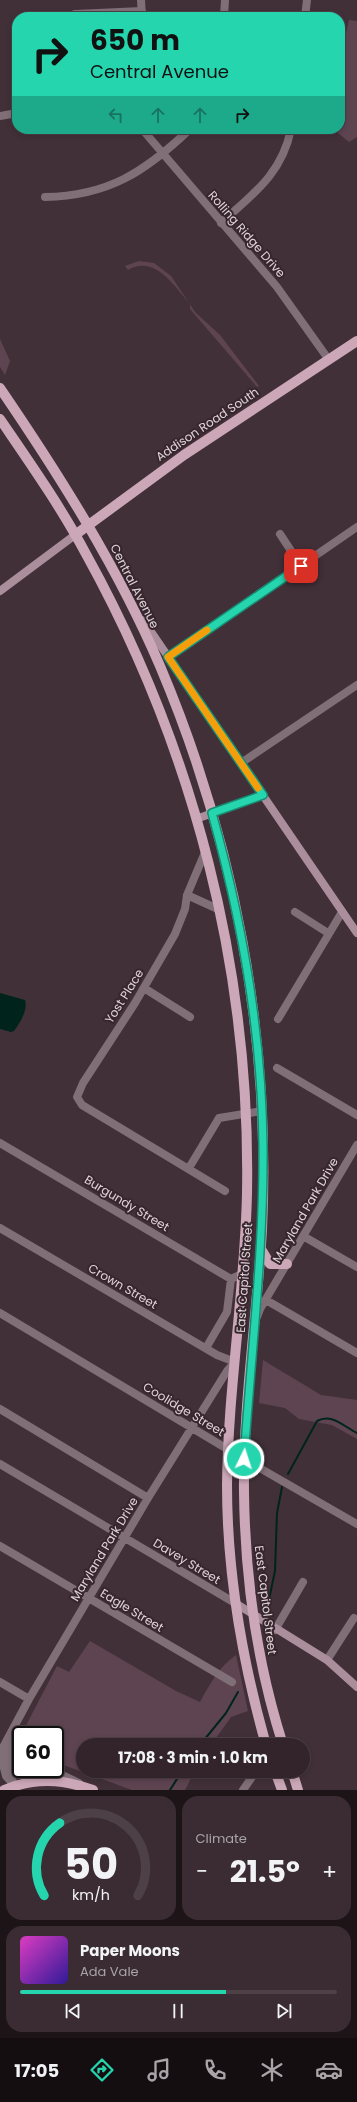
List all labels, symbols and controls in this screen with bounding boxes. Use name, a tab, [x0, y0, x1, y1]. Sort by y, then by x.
text: 650 m	[90, 21, 180, 60]
icon: right	[24, 28, 76, 80]
text: Central Avenue	[90, 59, 229, 84]
icon: left	[105, 104, 127, 126]
icon: ahead	[147, 104, 169, 126]
icon: ahead	[189, 104, 211, 126]
icon: right	[231, 104, 253, 126]
street label: Rolling Ridge Drive	[204, 187, 290, 281]
street label: Addison Road South	[152, 383, 262, 465]
street label: Central Avenue	[106, 541, 164, 631]
pin	[284, 549, 318, 583]
icon: arrive	[290, 555, 312, 577]
street label: Yost Place	[101, 966, 147, 1026]
street label: Maryland Park Drive	[268, 1154, 342, 1266]
street label: Burgundy Street	[81, 1171, 173, 1235]
street label: East Capitol Street	[232, 1223, 256, 1333]
street label: Crown Street	[85, 1259, 161, 1313]
street label: Coolidge Street	[140, 1378, 228, 1440]
position arrow	[223, 1438, 265, 1480]
street label: Maryland Park Drive	[66, 1494, 142, 1604]
street label: Davey Street	[150, 1534, 224, 1588]
street label: East Capitol Street	[251, 1544, 281, 1656]
street label: Eagle Street	[97, 1584, 167, 1636]
speed limit sign: 60	[12, 1726, 64, 1778]
text: 17:08 · 3 min · 1.0 km	[118, 1747, 268, 1768]
text: Climate	[196, 1829, 247, 1848]
text: 50	[64, 1835, 118, 1894]
text: 21.5°	[230, 1850, 300, 1893]
text: −	[196, 1856, 208, 1887]
text: +	[322, 1856, 337, 1887]
text: km/h	[72, 1885, 110, 1905]
text: Paper Moons	[80, 1940, 180, 1961]
text: Ada Vale	[80, 1962, 139, 1981]
icon: previous	[62, 2000, 84, 2022]
icon: pause	[167, 2000, 189, 2022]
icon: next	[273, 2000, 295, 2022]
icon: directions	[88, 2056, 116, 2084]
icon: music	[145, 2056, 173, 2084]
icon: phone	[201, 2056, 229, 2084]
icon: climate	[258, 2056, 286, 2084]
icon: car	[315, 2056, 343, 2084]
text: 17:05	[14, 2058, 59, 2083]

